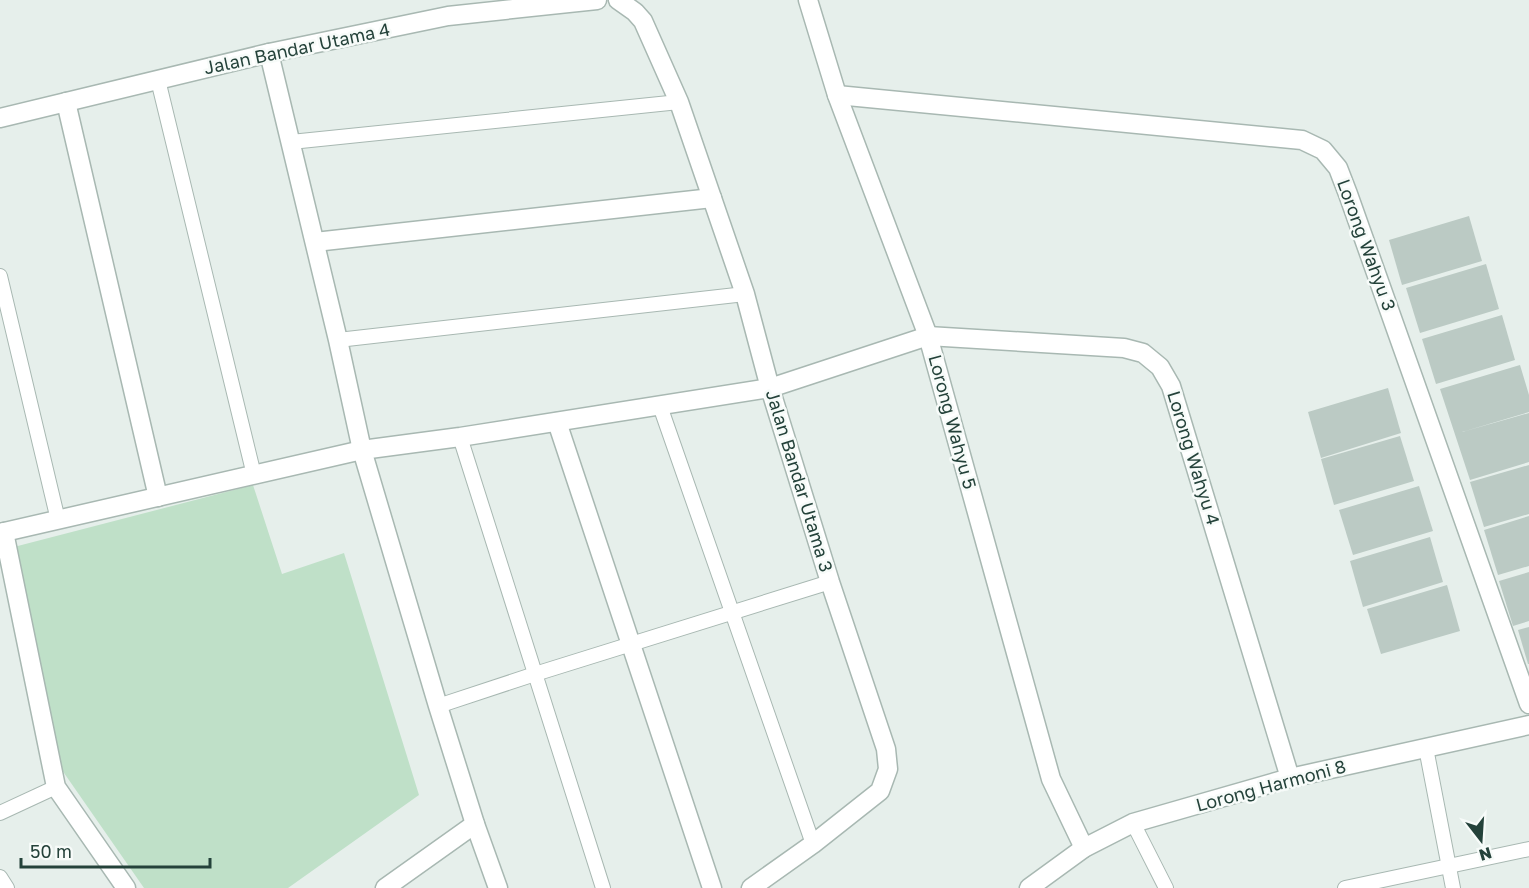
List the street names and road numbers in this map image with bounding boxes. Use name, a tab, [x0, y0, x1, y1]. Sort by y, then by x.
street label: Jalan Bandar Utama 4	[202, 18, 392, 79]
street label: Lorong Wahyu 3	[1333, 176, 1401, 314]
street label: Lorong Wahyu 5	[924, 352, 982, 491]
street label: Jalan Bandar Utama 3	[762, 387, 838, 574]
street label: Lorong Wahyu 4	[1163, 388, 1225, 527]
street label: Lorong Harmoni 8	[1193, 754, 1348, 816]

